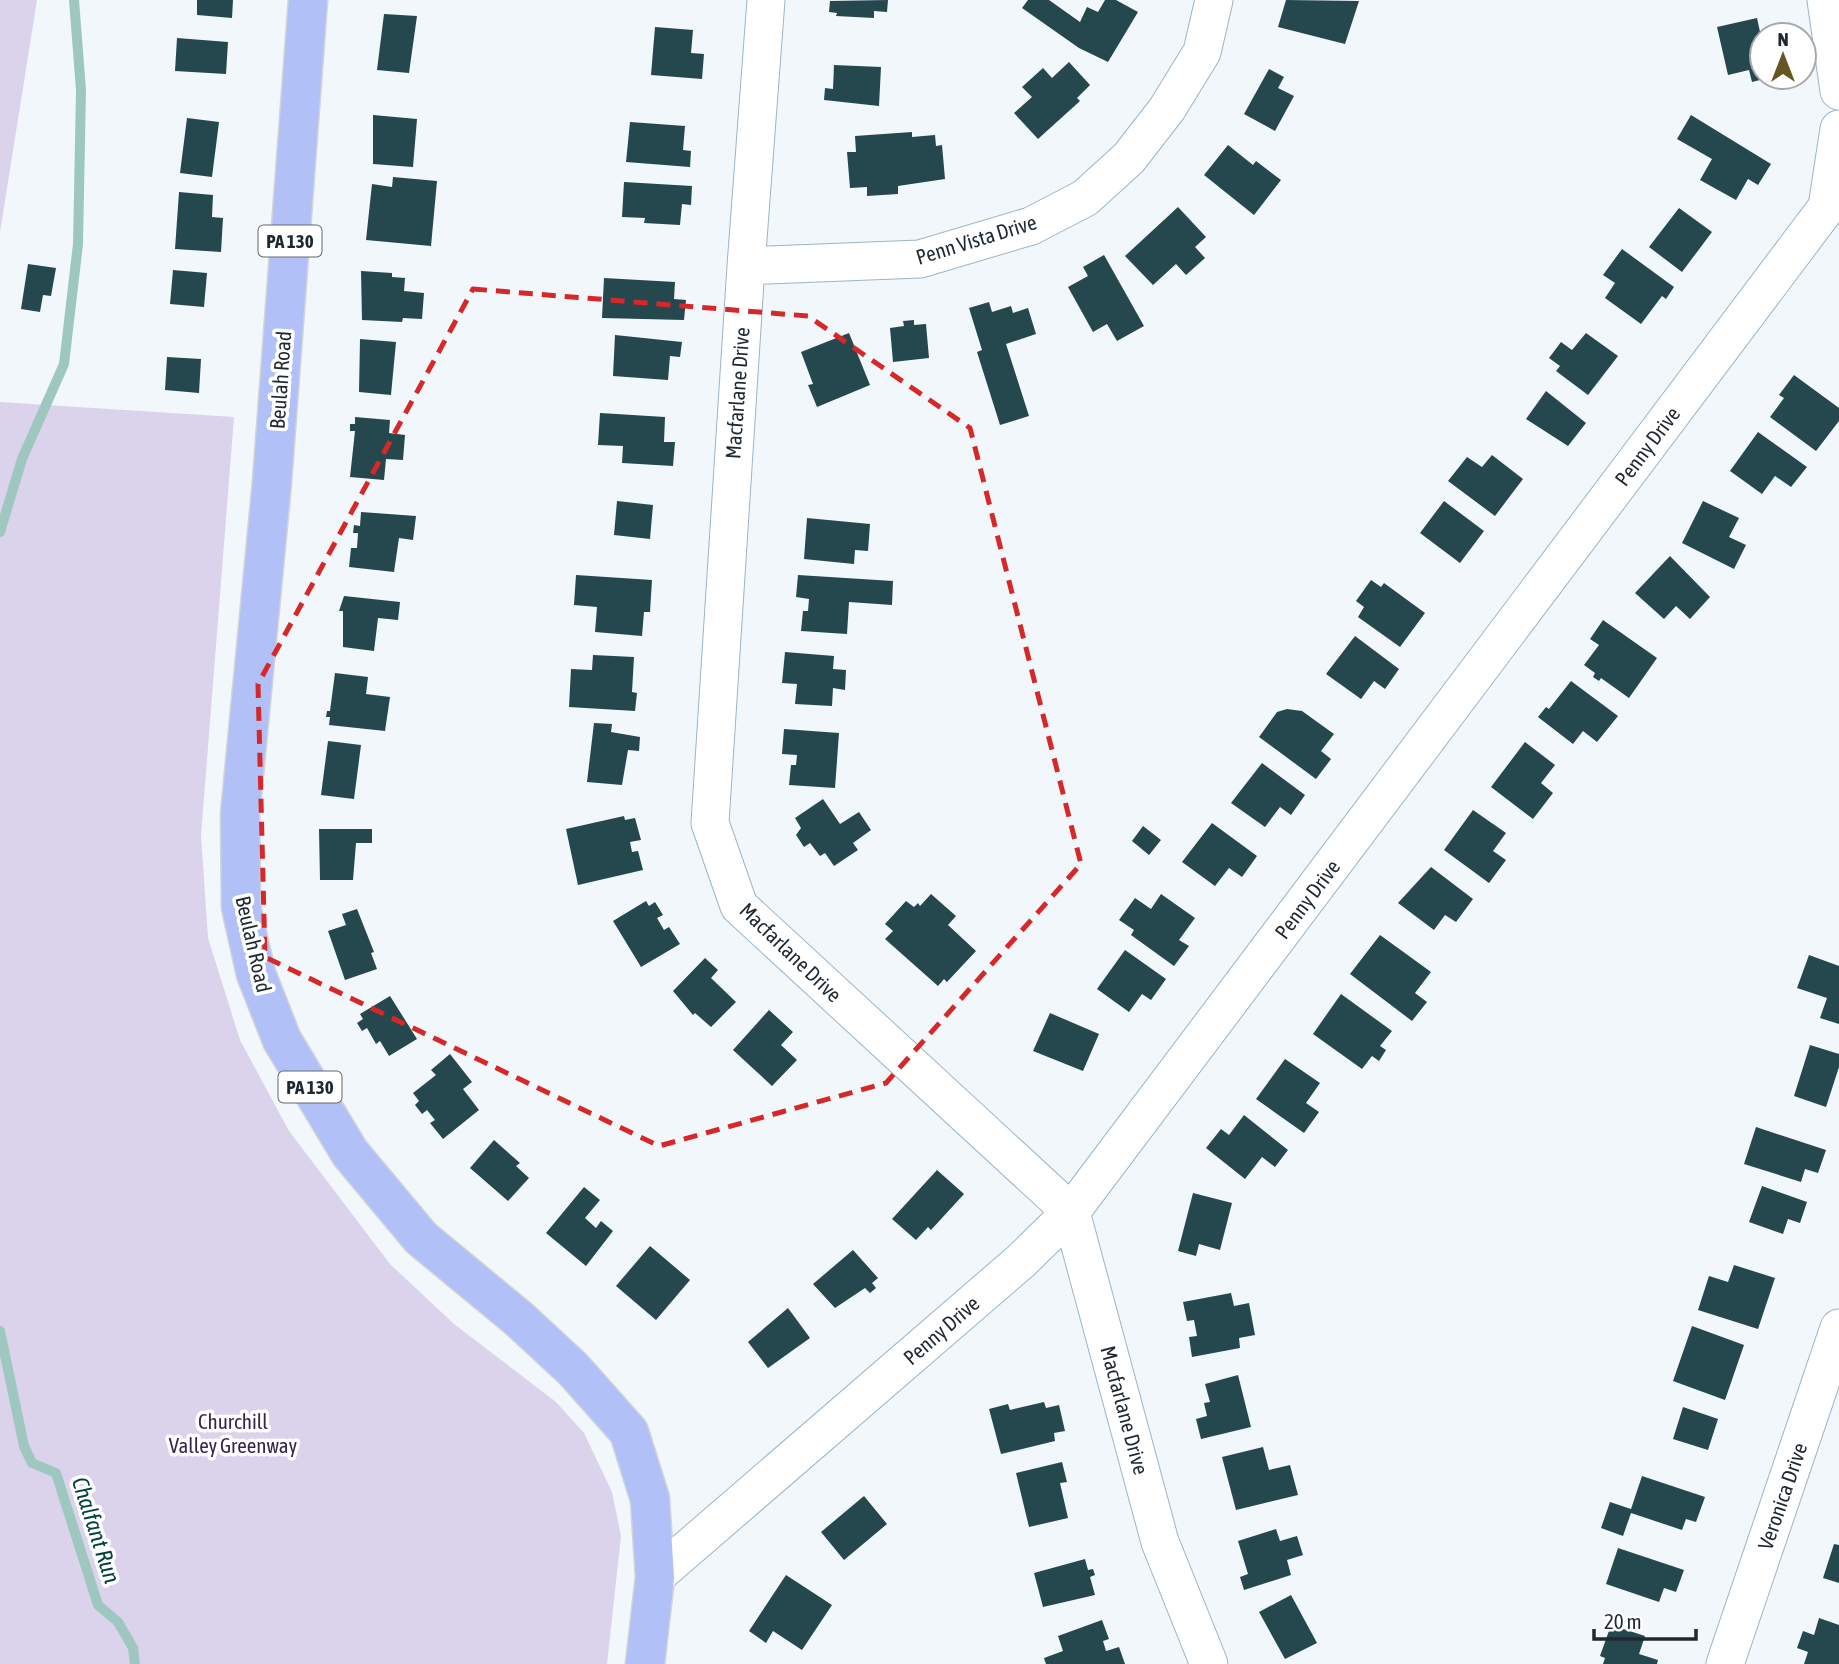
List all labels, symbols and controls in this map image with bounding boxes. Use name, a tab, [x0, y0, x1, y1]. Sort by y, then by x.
north arrow	[1748, 21, 1818, 91]
text: N	[1777, 28, 1789, 50]
street label: Penn Vista Drive	[913, 209, 1039, 269]
road number: PA 130	[258, 226, 322, 256]
street label: Macfarlane Drive	[720, 326, 754, 460]
street label: Beulah Road	[265, 330, 295, 430]
street label: Penny Drive	[1610, 402, 1684, 490]
street label: Penny Drive	[1270, 855, 1344, 943]
street label: Beulah Road	[231, 893, 277, 995]
street label: Macfarlane Drive	[735, 897, 847, 1007]
road number: PA 130	[278, 1072, 342, 1102]
street label: Penny Drive	[898, 1291, 984, 1369]
street label: Macfarlane Drive	[1096, 1343, 1154, 1477]
park label: Churchill Valley Greenway	[169, 1409, 298, 1457]
street label: Veronica Drive	[1753, 1439, 1811, 1553]
water label: Chalfant Run	[67, 1474, 125, 1586]
scale bar	[1594, 1598, 1696, 1642]
text: 20 m	[1604, 1609, 1642, 1633]

